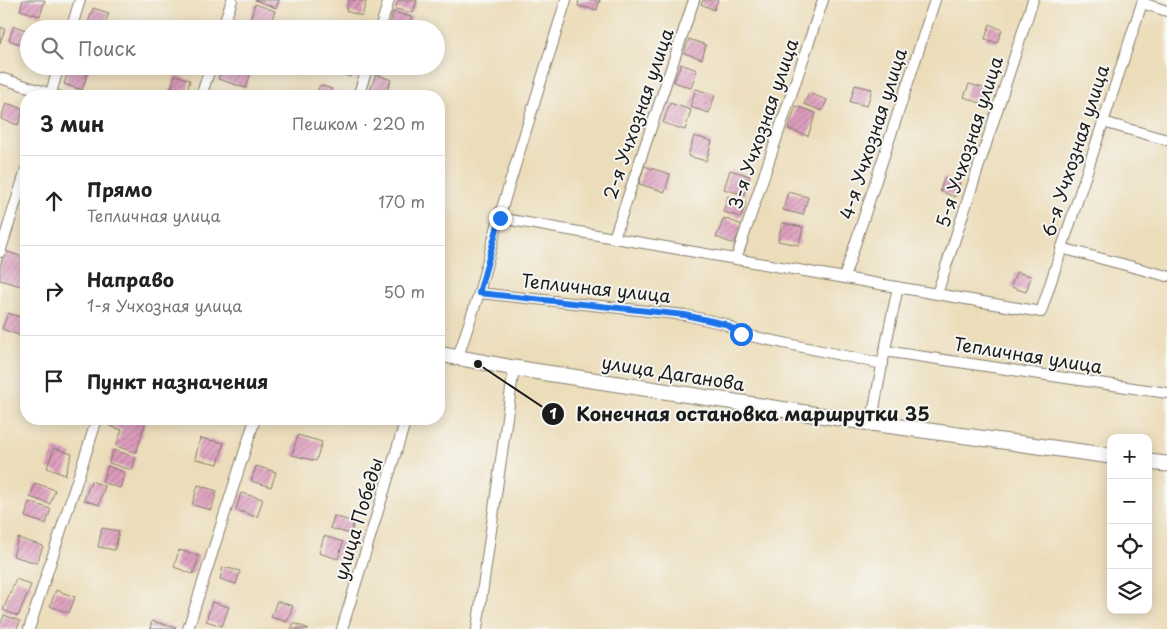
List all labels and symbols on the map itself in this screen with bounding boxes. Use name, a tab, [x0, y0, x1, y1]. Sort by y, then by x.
street label: 2-я Учхозная улица	[596, 24, 680, 203]
street label: 3-я Учхозная улица	[721, 34, 805, 212]
street label: 4-я Учхозная улица	[832, 44, 913, 223]
street label: 5-я Учхозная улица	[928, 52, 1009, 231]
street label: 6-я Учхозная улица	[1034, 60, 1115, 240]
route end	[489, 207, 512, 230]
street label: Тепличная улица	[520, 266, 673, 309]
route start	[730, 323, 753, 346]
street label: Тепличная улица	[952, 329, 1105, 380]
street label: улица Даганова	[600, 348, 748, 397]
callout: Конечная остановка маршрутки 35	[540, 397, 940, 431]
text: Конечная остановка маршрутки 35	[576, 399, 930, 427]
text: 1	[549, 401, 557, 424]
street label: улица Победы	[326, 454, 389, 583]

